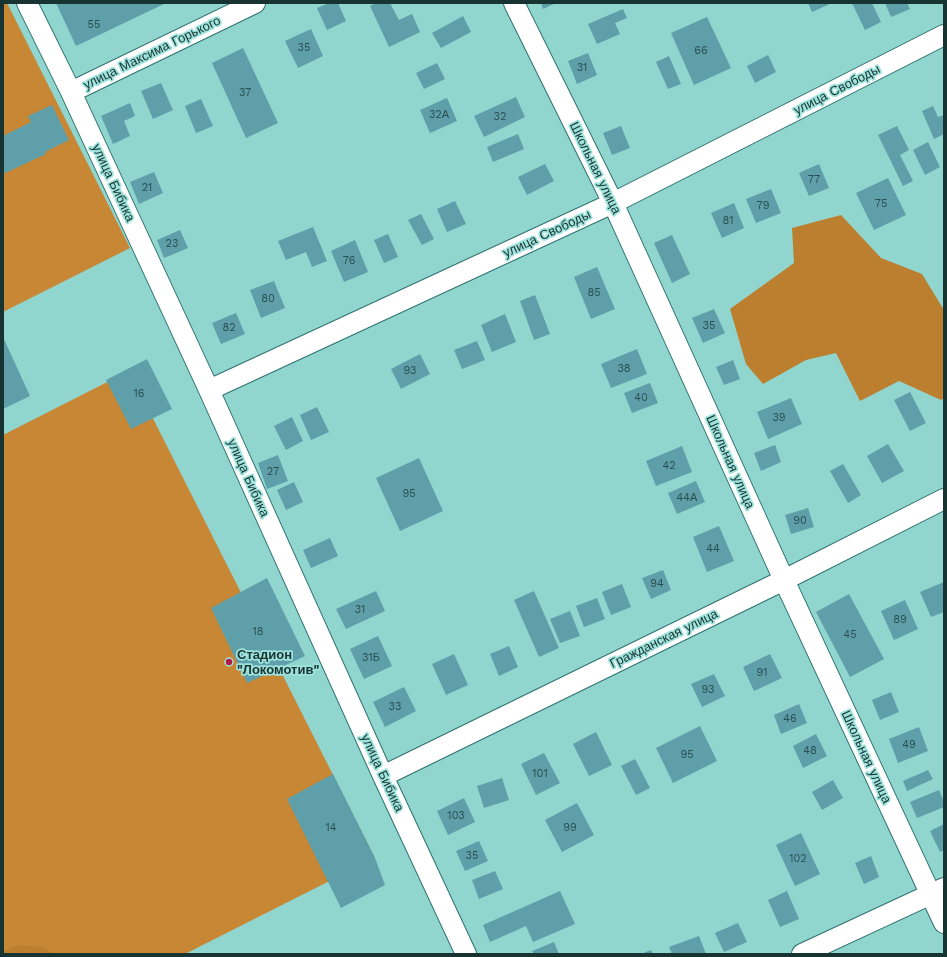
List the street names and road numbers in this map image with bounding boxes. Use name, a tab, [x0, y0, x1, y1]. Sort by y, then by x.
street label: улица Максима Горького	[81, 13, 223, 93]
street label: улица Свободы	[791, 62, 883, 118]
street label: Школьная улица	[566, 119, 624, 217]
street label: улица Бибика	[88, 142, 138, 224]
street label: улица Свободы	[501, 207, 593, 261]
street label: Школьная улица	[702, 413, 758, 511]
street label: улица Бибика	[224, 437, 272, 519]
street label: Гражданская улица	[607, 606, 721, 672]
street label: Школьная улица	[838, 708, 894, 806]
street label: улица Бибика	[357, 732, 407, 814]

